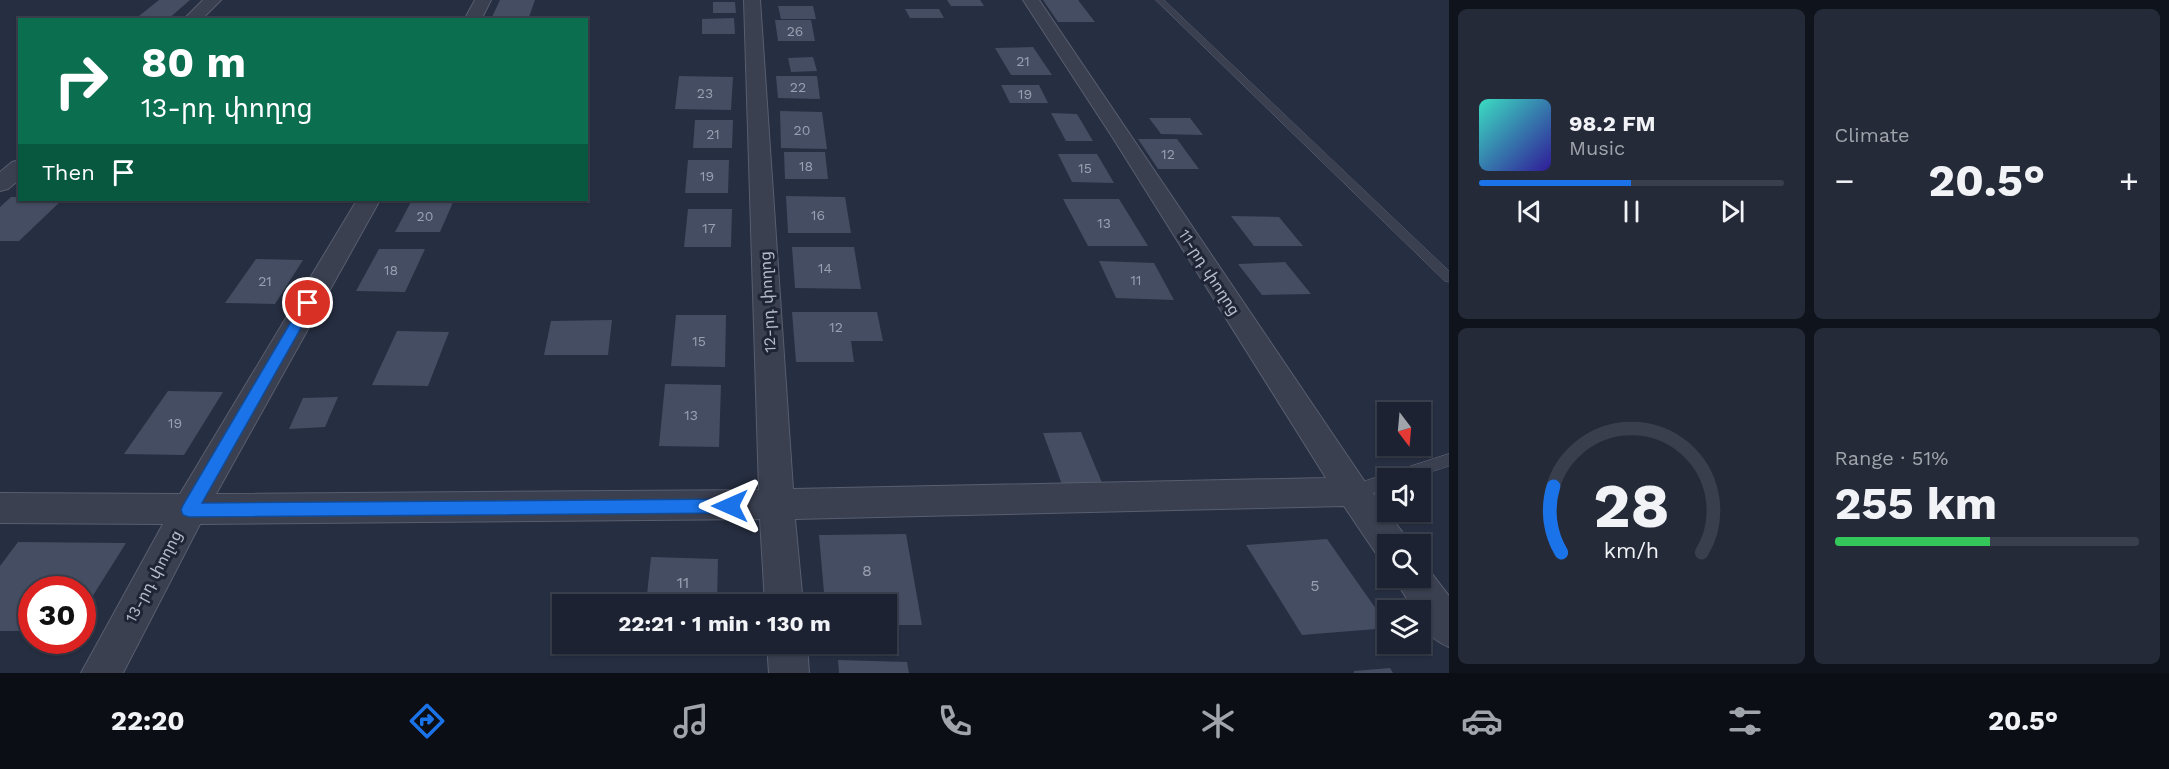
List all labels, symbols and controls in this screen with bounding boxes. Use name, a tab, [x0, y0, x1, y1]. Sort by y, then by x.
house number: 26	[787, 23, 803, 39]
text: 80 m	[141, 38, 246, 87]
icon: right	[42, 42, 120, 120]
house number: 21	[1016, 53, 1030, 69]
house number: 22	[790, 79, 806, 95]
house number: 23	[697, 85, 713, 101]
house number: 19	[1018, 86, 1032, 102]
text: 13-րդ փողոց	[141, 92, 313, 124]
text: 98.2 FM	[1569, 111, 1656, 136]
house number: 20	[794, 122, 810, 138]
text: Climate	[1835, 123, 1910, 147]
house number: 21	[706, 126, 720, 142]
text: Music	[1569, 136, 1625, 160]
house number: 12	[1161, 146, 1175, 162]
text: 20.5°	[1928, 154, 2045, 207]
icon: arrive	[107, 156, 140, 189]
house number: 18	[799, 158, 813, 174]
text: Then	[42, 160, 95, 185]
house number: 15	[1078, 160, 1092, 176]
text: −	[1835, 161, 1854, 200]
text: +	[2119, 161, 2139, 200]
house number: 19	[700, 168, 714, 184]
icon: previous	[1513, 195, 1546, 228]
icon: pause	[1615, 195, 1648, 228]
icon: next	[1716, 195, 1749, 228]
house number: 16	[811, 207, 825, 223]
house number: 20	[417, 208, 433, 224]
house number: 13	[1097, 215, 1111, 231]
house number: 17	[702, 220, 716, 236]
street label: 11-րդ փողոց	[1175, 226, 1244, 319]
street label: 12-րդ փողոց	[755, 251, 780, 353]
house number: 14	[818, 260, 832, 276]
house number: 18	[384, 262, 398, 278]
house number: 11	[1131, 272, 1141, 288]
house number: 21	[258, 273, 272, 289]
pin	[282, 277, 333, 328]
icon: arrive	[291, 286, 324, 319]
house number: 12	[829, 319, 843, 335]
house number: 15	[692, 333, 706, 349]
north arrow	[1377, 402, 1431, 456]
map controls	[1377, 402, 1431, 654]
house number: 13	[684, 407, 698, 423]
house number: 19	[168, 415, 182, 431]
text: Range · 51%	[1835, 446, 1948, 470]
button: sound	[1377, 468, 1431, 522]
text: 28	[1593, 469, 1669, 542]
position arrow	[698, 474, 762, 538]
text: 255 km	[1835, 477, 1997, 530]
street label: 13-րդ փողոց	[121, 527, 186, 626]
button: search	[1377, 534, 1431, 588]
text: km/h	[1604, 538, 1659, 563]
house number: 8	[862, 561, 872, 580]
house number: 11	[677, 573, 689, 592]
speed limit sign: 30	[18, 576, 96, 654]
house number: 5	[1310, 576, 1320, 595]
button: layers	[1377, 600, 1431, 654]
text: 22:21 · 1 min · 130 m	[618, 611, 831, 636]
icon: directions	[406, 700, 448, 742]
icon: music	[670, 700, 712, 742]
icon: phone	[934, 700, 976, 742]
icon: climate	[1197, 700, 1239, 742]
icon: car	[1461, 700, 1503, 742]
icon: filters	[1724, 700, 1766, 742]
text: 22:20	[111, 705, 185, 737]
text: 20.5°	[1988, 705, 2058, 737]

